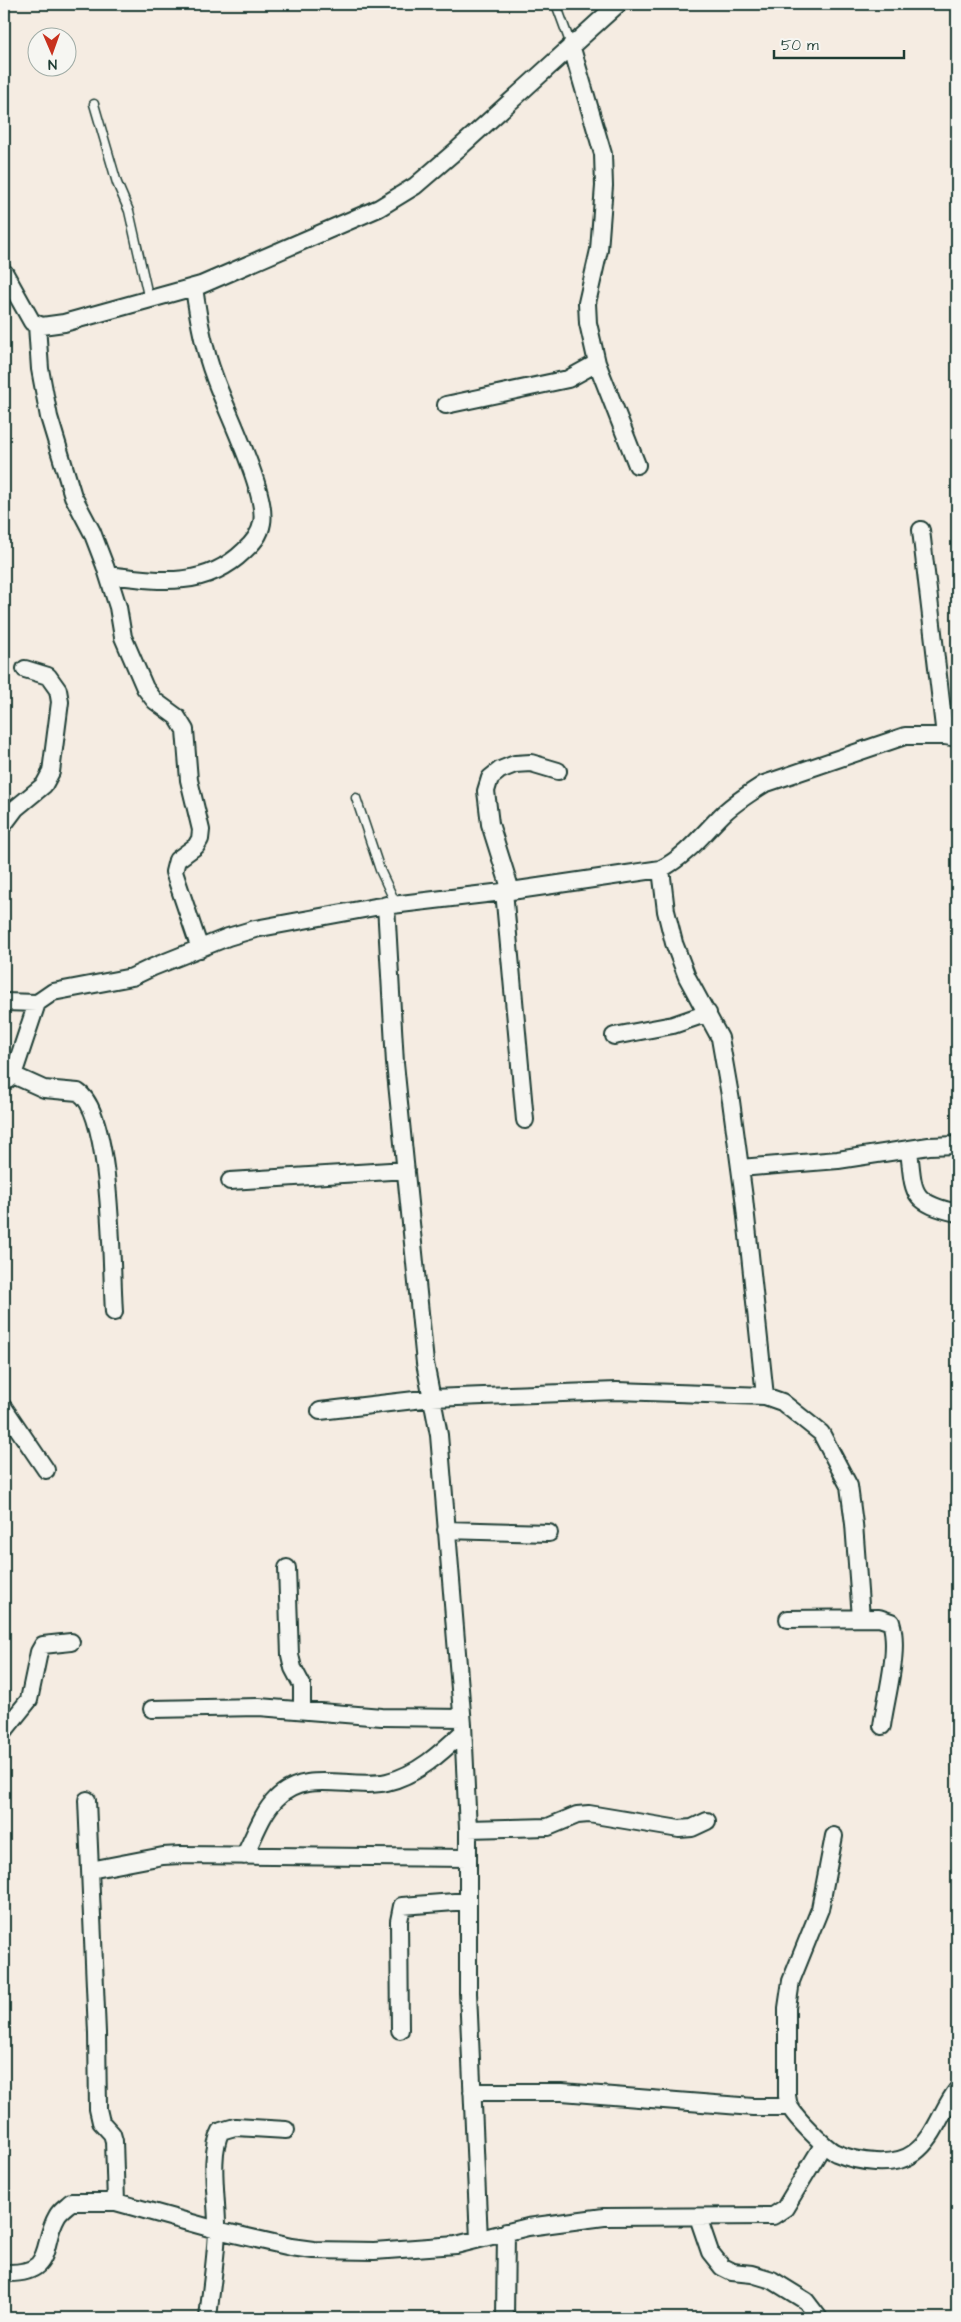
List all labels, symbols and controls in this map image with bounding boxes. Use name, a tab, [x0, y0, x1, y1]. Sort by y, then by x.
north arrow	[28, 28, 78, 78]
scale bar	[774, 28, 904, 60]
text: 50 m	[781, 35, 819, 56]
text: N	[47, 54, 57, 74]

